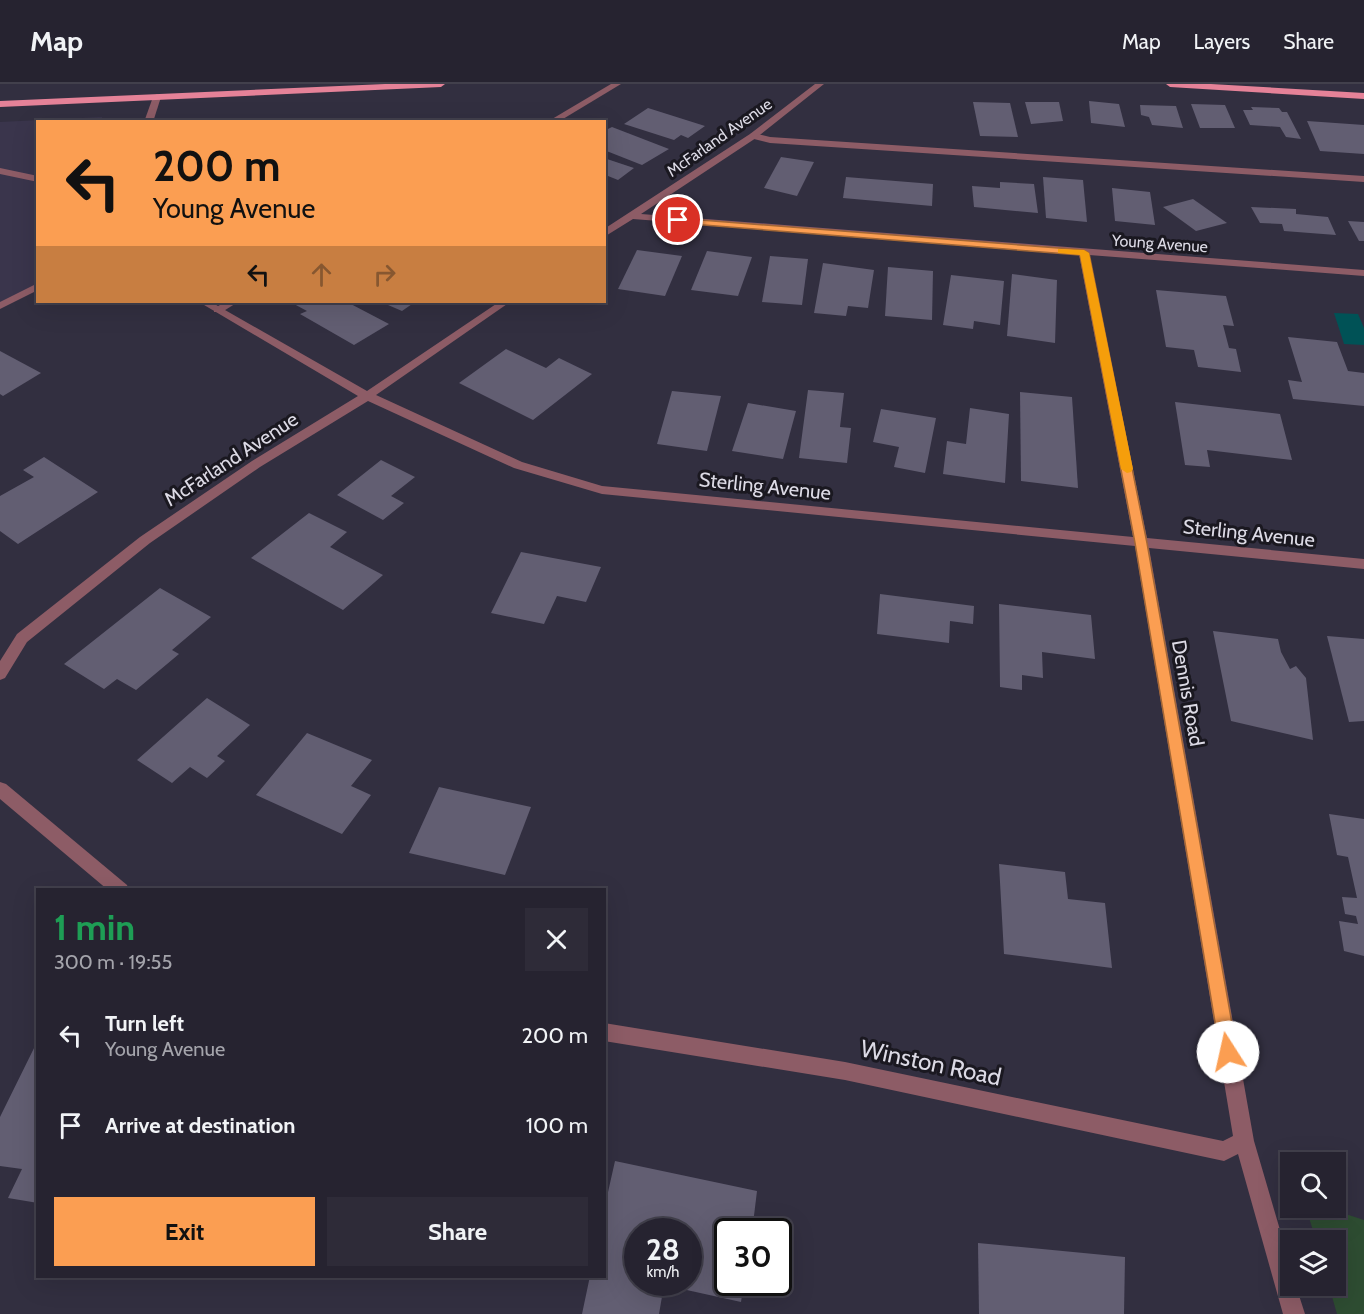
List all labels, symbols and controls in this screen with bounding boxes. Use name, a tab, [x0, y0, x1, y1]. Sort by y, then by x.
text: Map	[30, 24, 83, 58]
text: Map	[1122, 29, 1161, 54]
text: Layers	[1194, 29, 1250, 54]
text: Share	[1283, 29, 1334, 54]
street label: McFarland Avenue	[663, 94, 775, 181]
text: 200 m	[153, 140, 280, 192]
icon: left	[54, 144, 132, 222]
text: Young Avenue	[153, 192, 315, 225]
pin	[652, 194, 703, 245]
icon: arrive	[661, 203, 694, 236]
street label: Young Avenue	[1110, 231, 1209, 256]
icon: left	[242, 258, 275, 291]
icon: ahead	[305, 258, 338, 291]
icon: right	[368, 258, 401, 291]
street label: McFarland Avenue	[160, 407, 302, 511]
street label: Sterling Avenue	[698, 467, 832, 505]
street label: Sterling Avenue	[1182, 514, 1316, 552]
street label: Dennis Road	[1167, 638, 1209, 748]
text: 1 min	[54, 905, 135, 949]
button: close	[525, 908, 588, 971]
text: 300 m · 19:55	[54, 950, 172, 974]
text: Turn left	[105, 1010, 184, 1037]
icon: left	[54, 1019, 87, 1052]
position arrow	[1196, 1020, 1260, 1084]
text: 200 m	[522, 1022, 588, 1049]
street label: Winston Road	[858, 1033, 1004, 1092]
text: Young Avenue	[105, 1037, 225, 1061]
icon: arrive	[54, 1109, 87, 1142]
text: Arrive at destination	[105, 1112, 295, 1139]
text: 100 m	[526, 1112, 588, 1139]
map controls	[1280, 1152, 1346, 1296]
button: search	[1280, 1152, 1346, 1218]
button: Exit	[54, 1197, 315, 1266]
button: Share	[327, 1197, 588, 1266]
speed limit sign: 30	[714, 1218, 792, 1296]
button: layers	[1280, 1230, 1346, 1296]
text: 28	[646, 1231, 680, 1268]
text: km/h	[647, 1263, 679, 1281]

